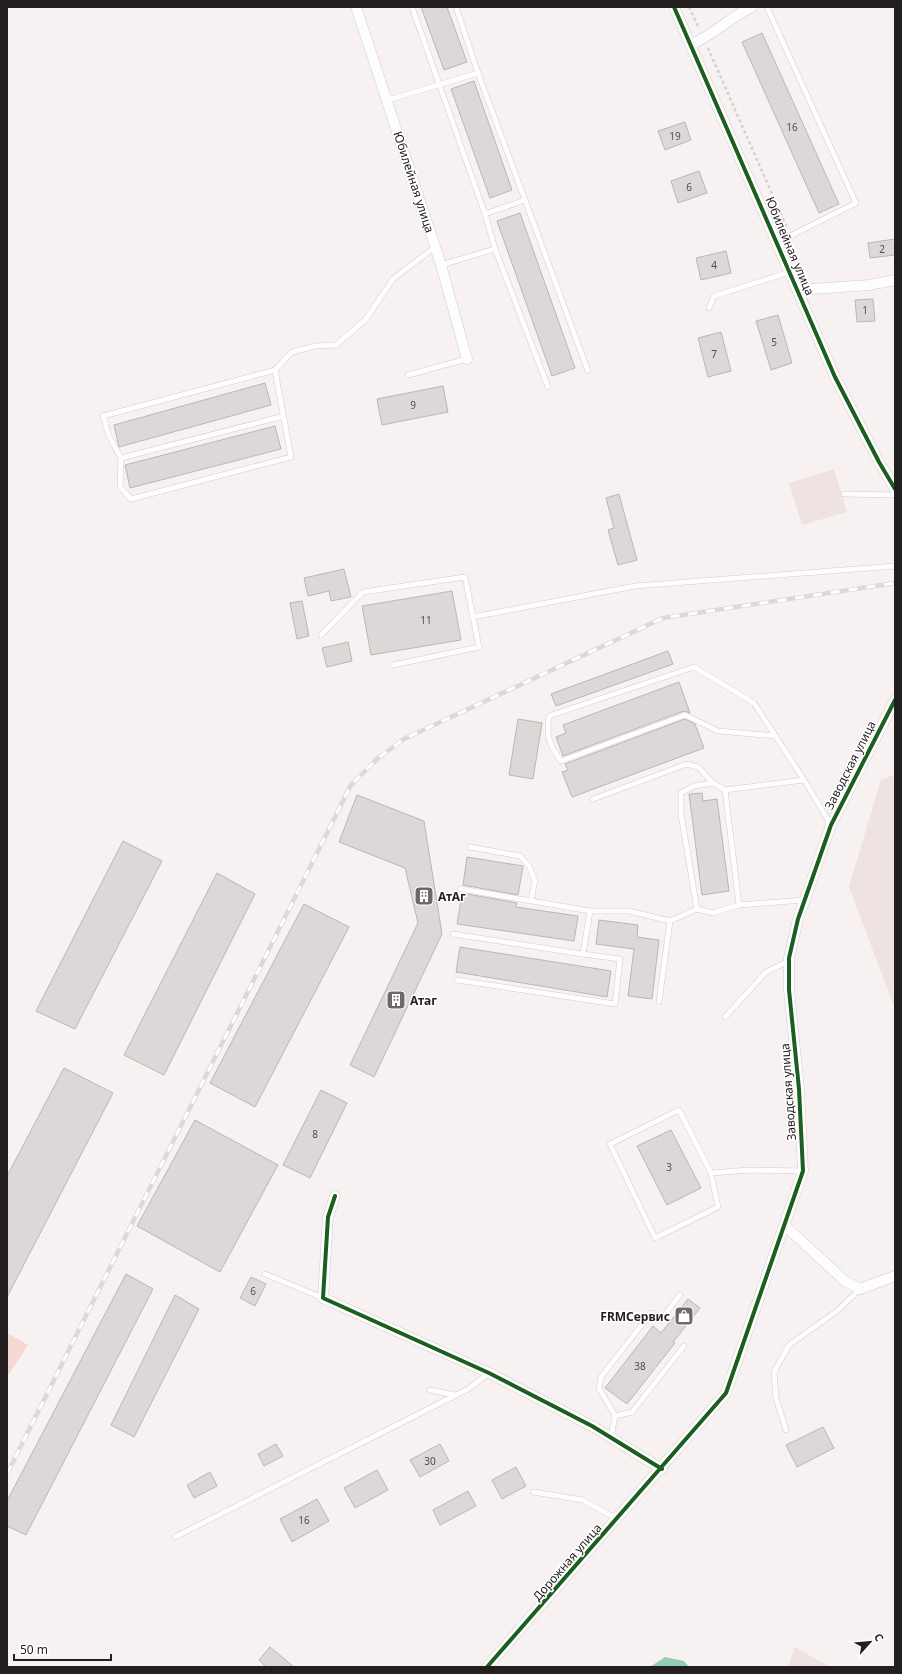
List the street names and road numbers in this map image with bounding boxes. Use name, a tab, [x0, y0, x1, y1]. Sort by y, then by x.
street label: Юбилейная улица	[390, 129, 438, 235]
street label: Юбилейная улица	[762, 194, 818, 298]
street label: Заводская улица	[820, 718, 880, 812]
street label: Заводская улица	[776, 1043, 800, 1141]
street label: Дорожная улица	[529, 1520, 605, 1604]

